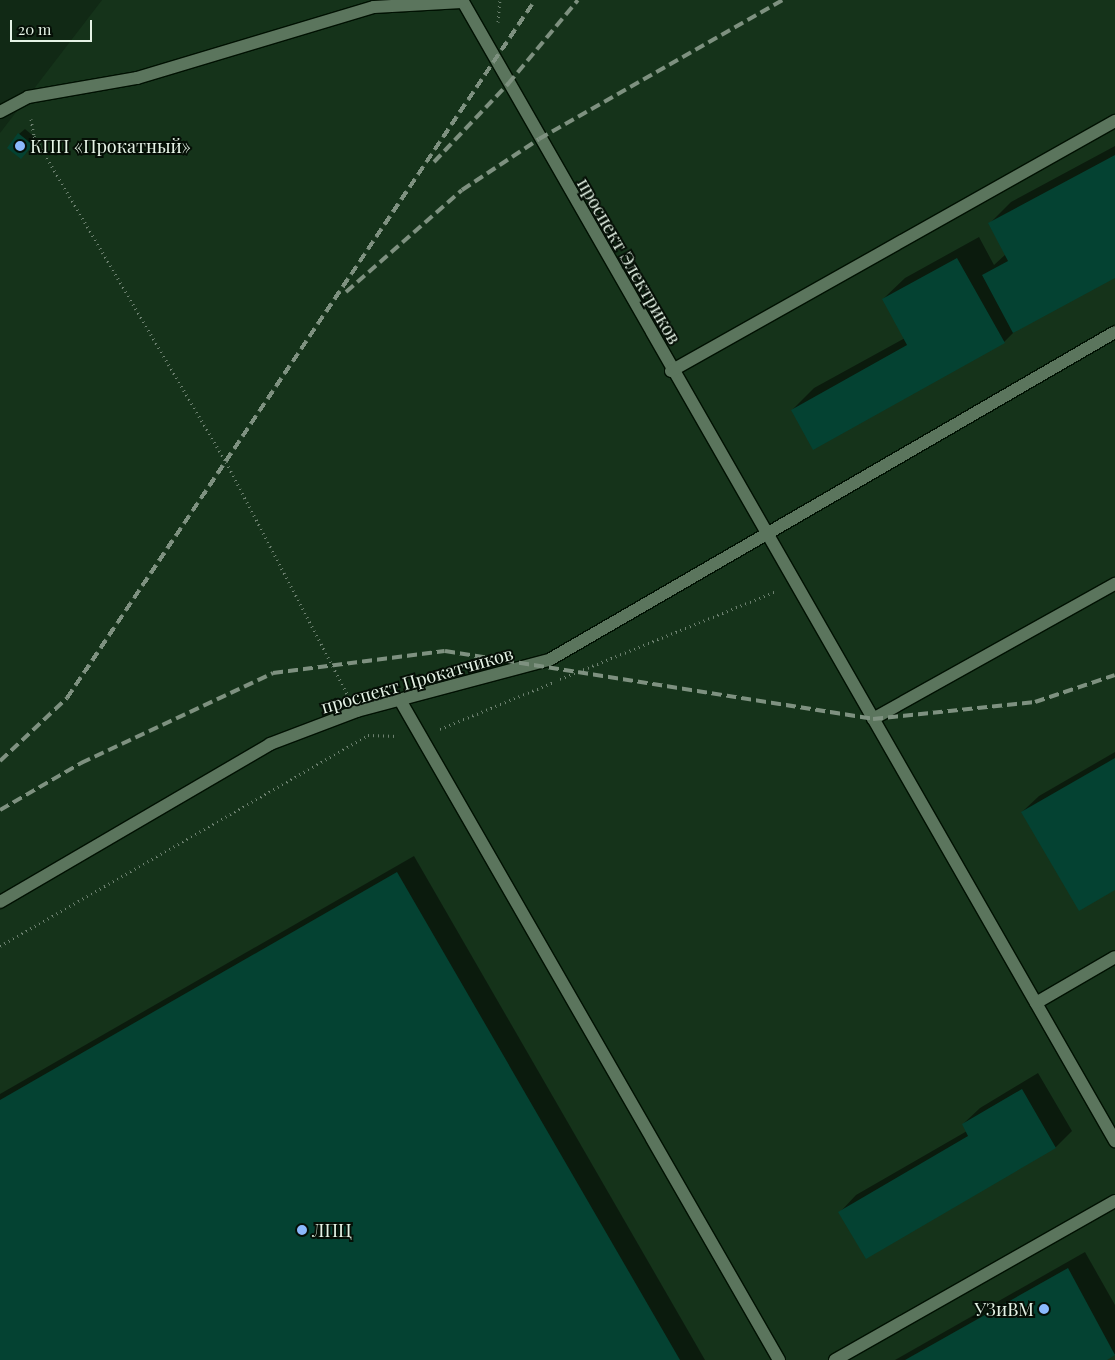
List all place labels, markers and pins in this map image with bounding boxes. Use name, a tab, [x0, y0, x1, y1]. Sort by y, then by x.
place label: КПП «Прокатный»	[30, 135, 191, 157]
marker: КПП «Прокатный»	[14, 140, 26, 152]
place label: ЛПЦ	[312, 1219, 352, 1241]
marker: ЛПЦ	[296, 1224, 308, 1236]
place label: УЗиВМ	[974, 1298, 1034, 1320]
marker: УЗиВМ	[1038, 1303, 1050, 1315]

